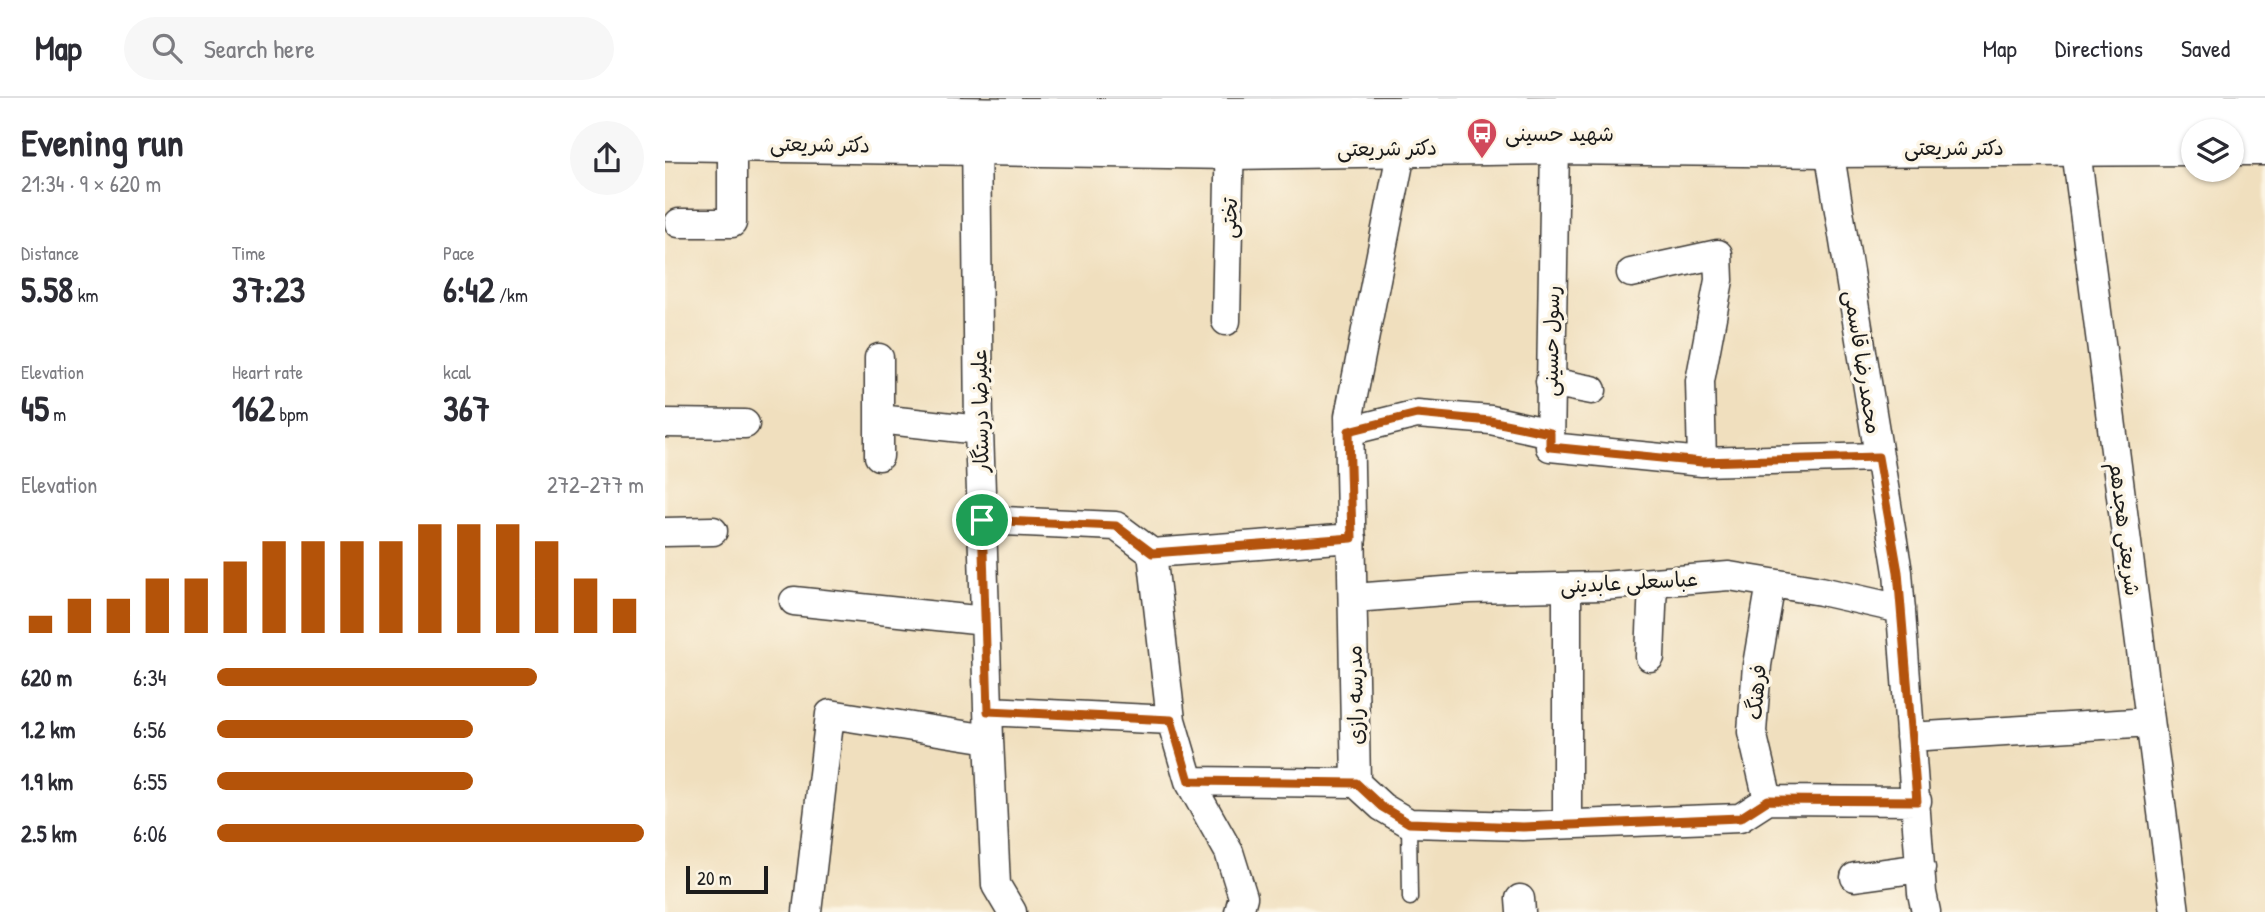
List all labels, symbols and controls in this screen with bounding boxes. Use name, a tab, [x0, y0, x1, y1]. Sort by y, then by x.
search box	[124, 17, 614, 80]
text: Map	[35, 26, 82, 70]
icon: search	[148, 29, 186, 67]
text: Search here	[204, 31, 315, 66]
text: Map	[1983, 32, 2017, 64]
text: Directions	[2055, 32, 2143, 64]
text: Saved	[2181, 32, 2230, 64]
text: Evening run	[21, 116, 184, 168]
bus stop icon: شهید حسینی	[1465, 116, 1499, 160]
place label: شهید حسینی	[1505, 119, 1614, 148]
map controls	[2181, 119, 2244, 182]
button: layers	[2181, 119, 2244, 182]
button: share	[570, 121, 644, 195]
street label: دکتر شریعتی	[770, 129, 870, 159]
street label: دکتر شریعتی	[1337, 133, 1437, 163]
street label: دکتر شریعتی	[1904, 133, 2004, 162]
text: 21:34 · 9 × 620 m	[21, 168, 161, 199]
street label: تختی	[1214, 196, 1244, 239]
text: Distance	[21, 240, 79, 266]
text: Time	[232, 240, 266, 266]
text: Pace	[443, 240, 475, 266]
text: 5.58	[21, 266, 73, 313]
text: 37:23	[232, 266, 305, 313]
text: 6:42	[443, 266, 495, 313]
text: km	[73, 282, 98, 308]
text: /km	[495, 282, 528, 308]
street label: رسول حسینی	[1536, 285, 1566, 397]
street label: محمدرضا قاسمی	[1837, 288, 1889, 436]
street label: علیرضا درستگار	[964, 349, 996, 474]
text: Elevation	[21, 359, 84, 385]
text: Heart rate	[232, 359, 303, 385]
text: kcal	[443, 359, 471, 385]
text: 45	[21, 385, 49, 432]
text: 162	[232, 385, 275, 432]
text: 367	[443, 385, 490, 432]
text: m	[49, 401, 66, 427]
text: bpm	[275, 401, 308, 427]
street label: شریعتی هجدهم	[2100, 460, 2148, 598]
text: Elevation	[21, 469, 97, 500]
text: 272–277 m	[547, 469, 644, 500]
pin	[952, 490, 1012, 550]
icon: arrive	[963, 501, 1001, 539]
street label: عباسعلی عابدینی	[1559, 564, 1699, 600]
street label: مدرسه رازی	[1340, 645, 1370, 745]
text: 620 m	[21, 662, 72, 693]
text: 6:34	[133, 662, 166, 693]
street label: فرهنگ	[1739, 663, 1773, 721]
text: 1.2 km	[21, 714, 76, 745]
text: 6:56	[133, 714, 166, 745]
text: 1.9 km	[21, 766, 73, 797]
text: 6:55	[133, 766, 167, 797]
text: 2.5 km	[21, 818, 77, 849]
text: 6:06	[133, 818, 167, 849]
scale bar	[686, 863, 768, 895]
text: 20 m	[697, 865, 732, 891]

